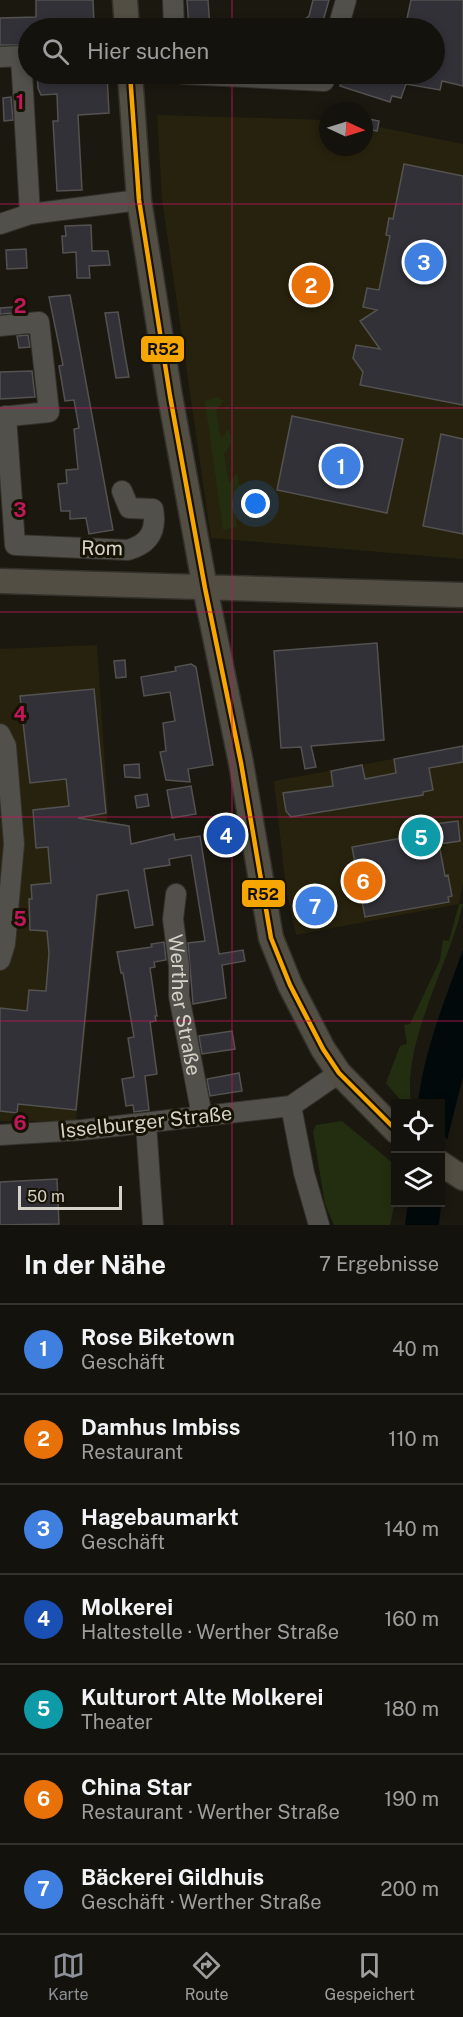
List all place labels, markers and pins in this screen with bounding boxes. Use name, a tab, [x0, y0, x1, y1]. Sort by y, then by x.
pin: 3	[404, 240, 444, 284]
pin: 2	[292, 262, 330, 308]
pin: 1	[322, 444, 360, 488]
pin: 4	[206, 812, 246, 858]
pin: 5	[402, 814, 440, 860]
pin: 6	[344, 858, 382, 904]
pin: 7	[296, 884, 334, 928]

